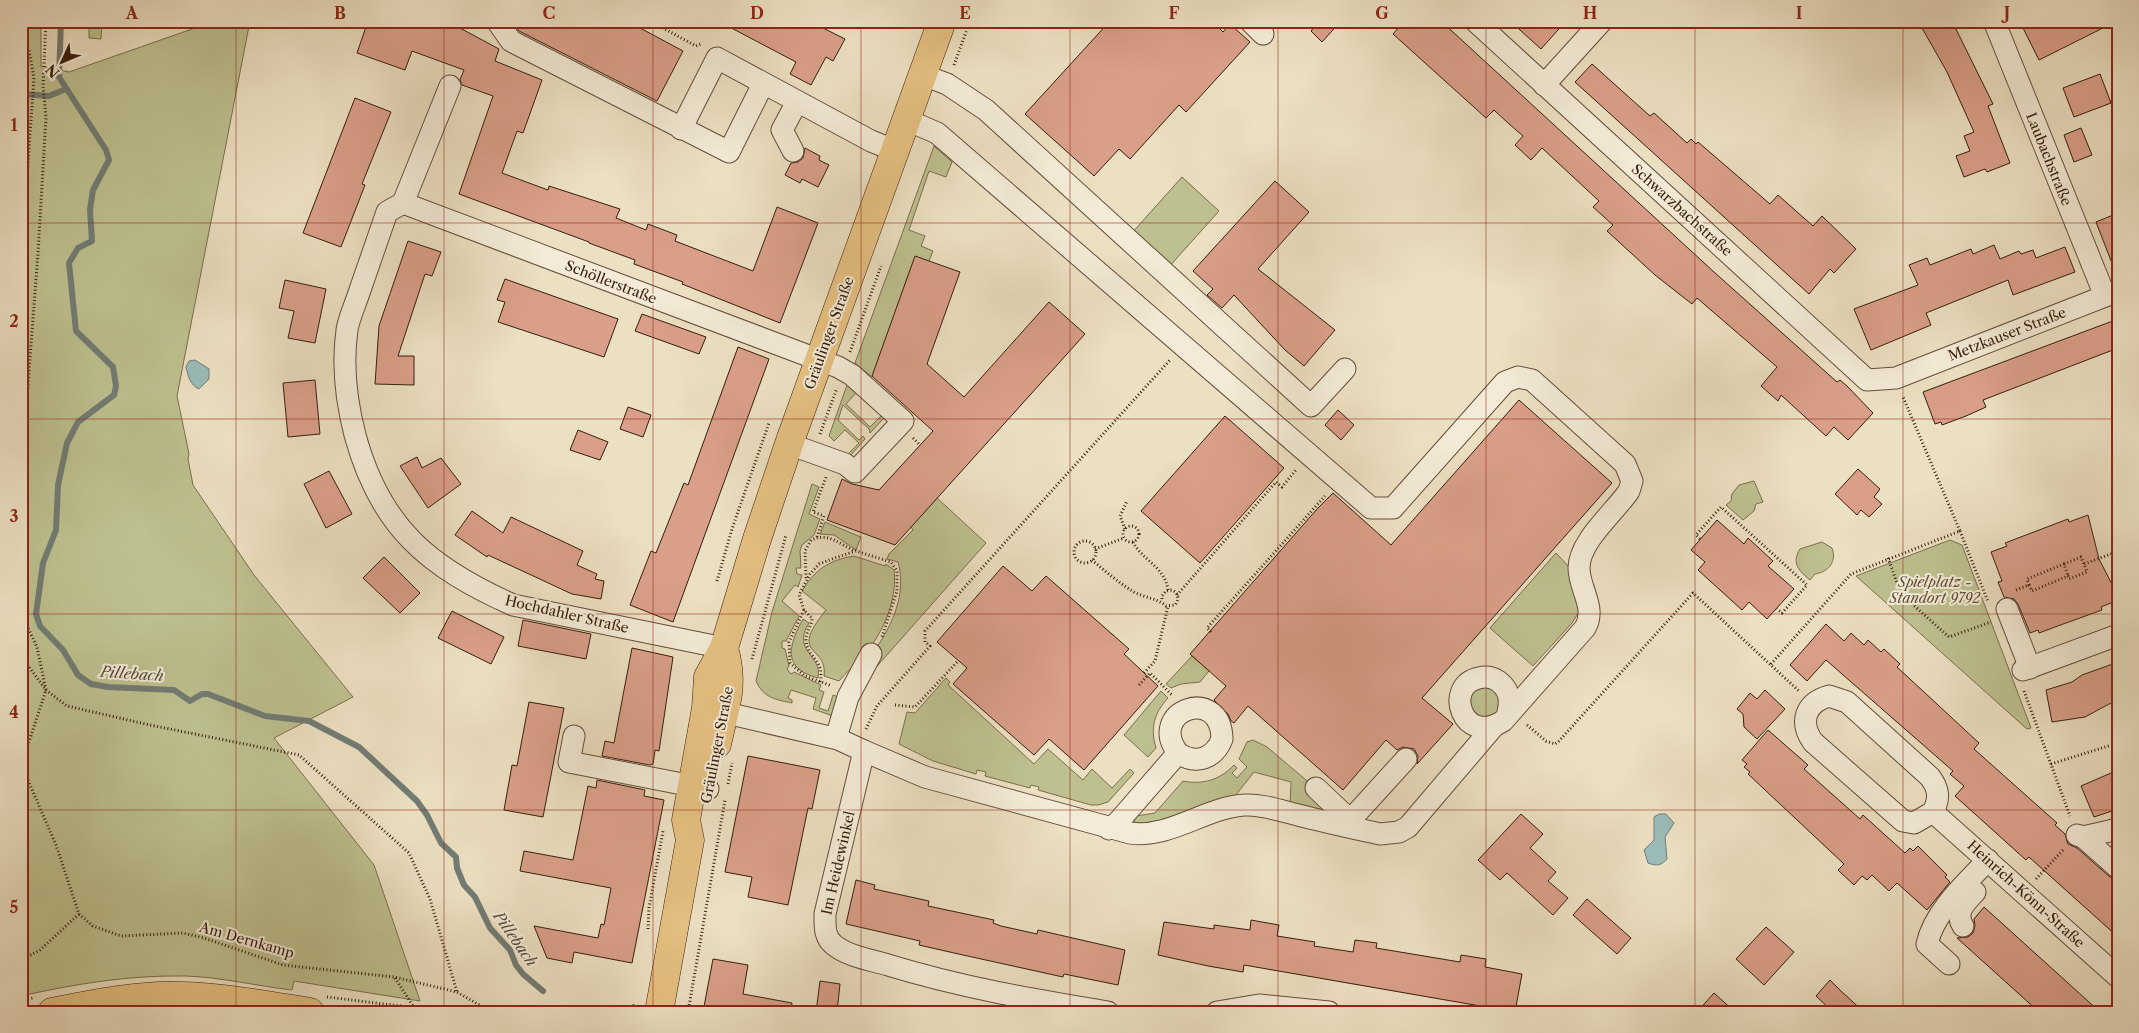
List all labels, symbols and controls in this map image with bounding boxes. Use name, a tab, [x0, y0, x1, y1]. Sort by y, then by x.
text: A	[125, 3, 139, 23]
text: B	[334, 3, 346, 23]
text: C	[543, 3, 555, 23]
text: D	[750, 3, 764, 23]
text: E	[959, 3, 971, 23]
text: F	[1169, 3, 1180, 23]
text: G	[1375, 3, 1389, 23]
text: H	[1583, 3, 1597, 23]
text: I	[1796, 3, 1803, 23]
text: J	[2001, 3, 2010, 23]
north arrow	[38, 38, 88, 88]
text: N	[42, 60, 63, 82]
street label: Laubachstraße	[2022, 110, 2076, 208]
text: 1	[10, 115, 18, 135]
street label: Schwarzbachstraße	[1628, 160, 1736, 260]
street label: Schöllerstraße	[563, 256, 660, 308]
street label: Gräulinger Straße	[800, 274, 858, 392]
street label: Metzkauser Straße	[1945, 303, 2069, 365]
text: 2	[9, 311, 19, 331]
text: 3	[9, 506, 19, 526]
park label: Spielplatz - Standort 9792	[1889, 573, 1981, 607]
street label: Hochdahler Straße	[503, 591, 631, 637]
water label: Pillebach	[99, 662, 164, 685]
street label: Gräulinger Straße	[697, 685, 737, 805]
text: 4	[9, 702, 19, 722]
street label: Im Heidewinkel	[817, 809, 859, 917]
street label: Heinrich-Könn-Straße	[1963, 836, 2089, 952]
text: 5	[10, 897, 19, 917]
water label: Pillebach	[489, 907, 541, 970]
street label: Am Dernkamp	[197, 918, 297, 962]

